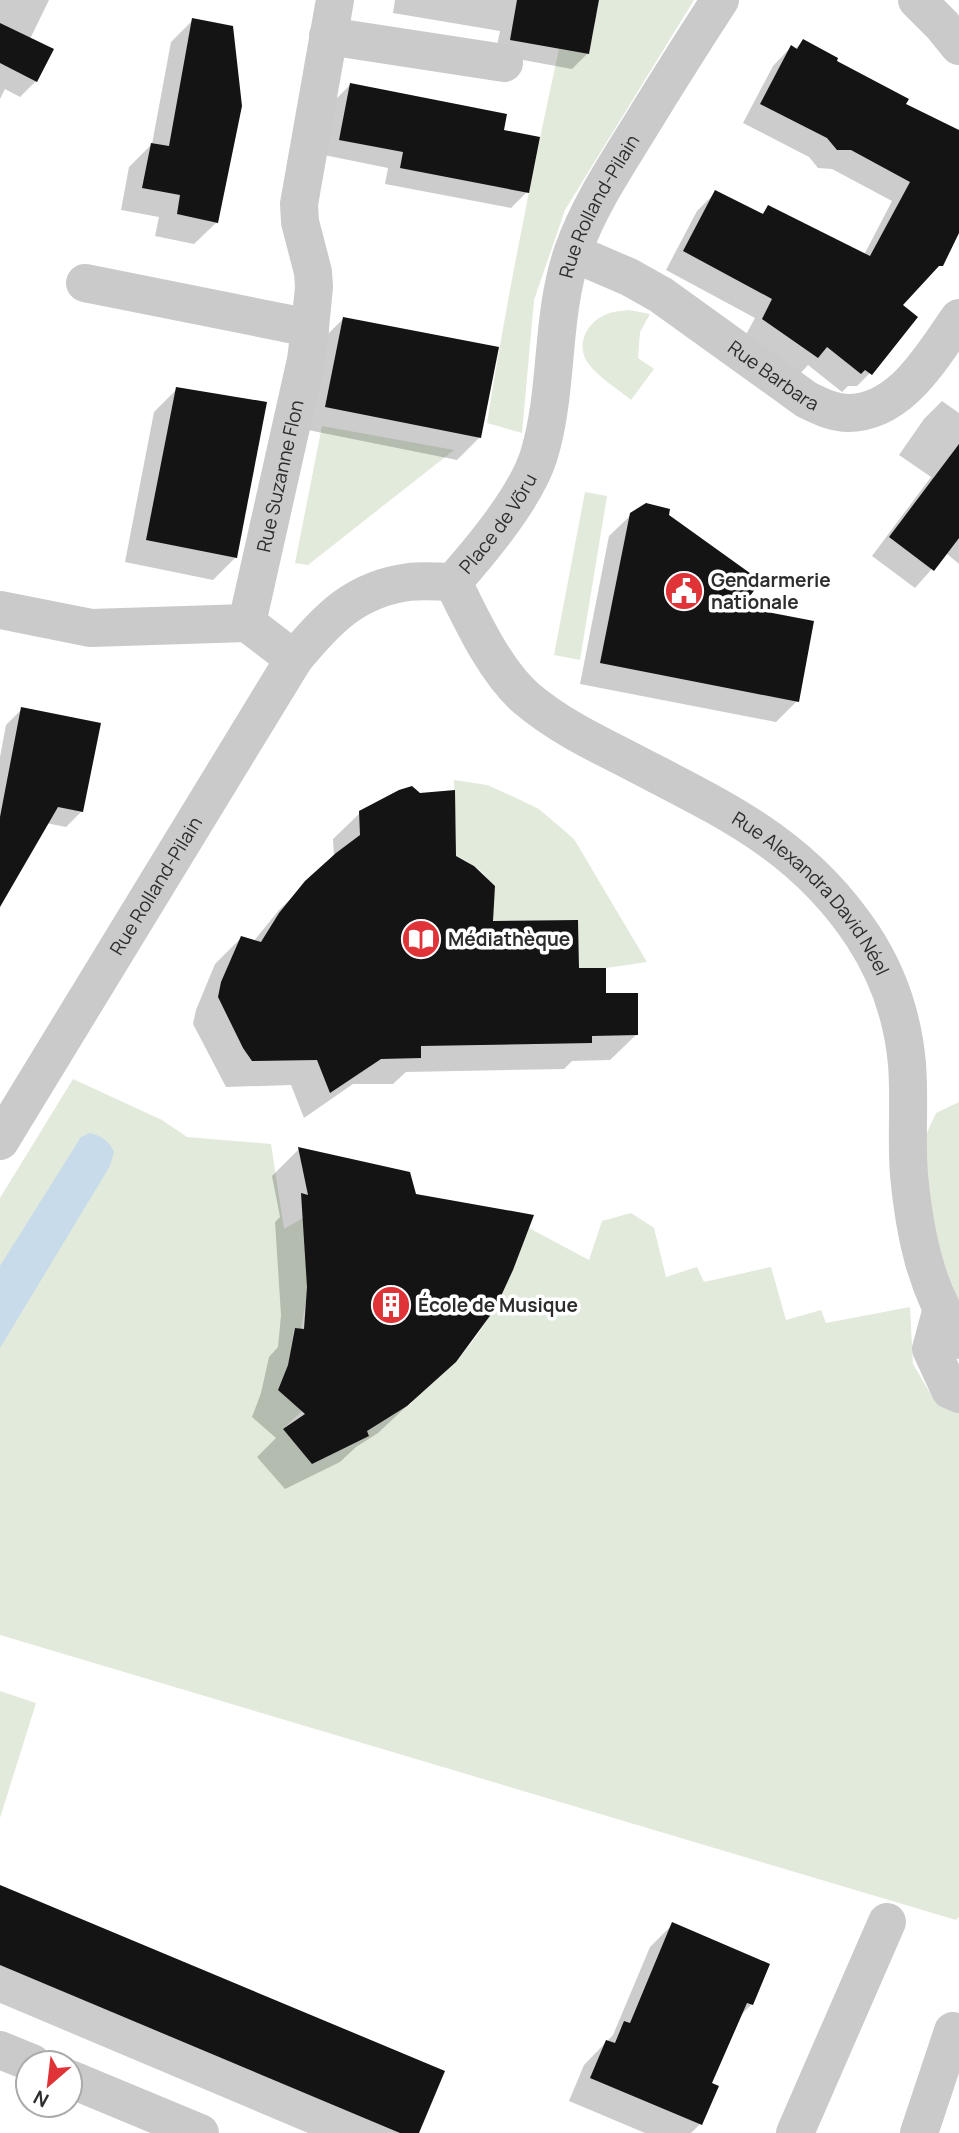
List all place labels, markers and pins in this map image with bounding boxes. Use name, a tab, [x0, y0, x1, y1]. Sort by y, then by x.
place label: Gendarmerie nationale	[711, 567, 831, 615]
public building icon: Gendarmerie nationale	[663, 570, 705, 612]
library icon: Médiathèque	[400, 918, 442, 960]
place label: Médiathèque	[448, 926, 570, 952]
building icon: École de Musique	[370, 1284, 412, 1326]
place label: École de Musique	[418, 1292, 578, 1318]

